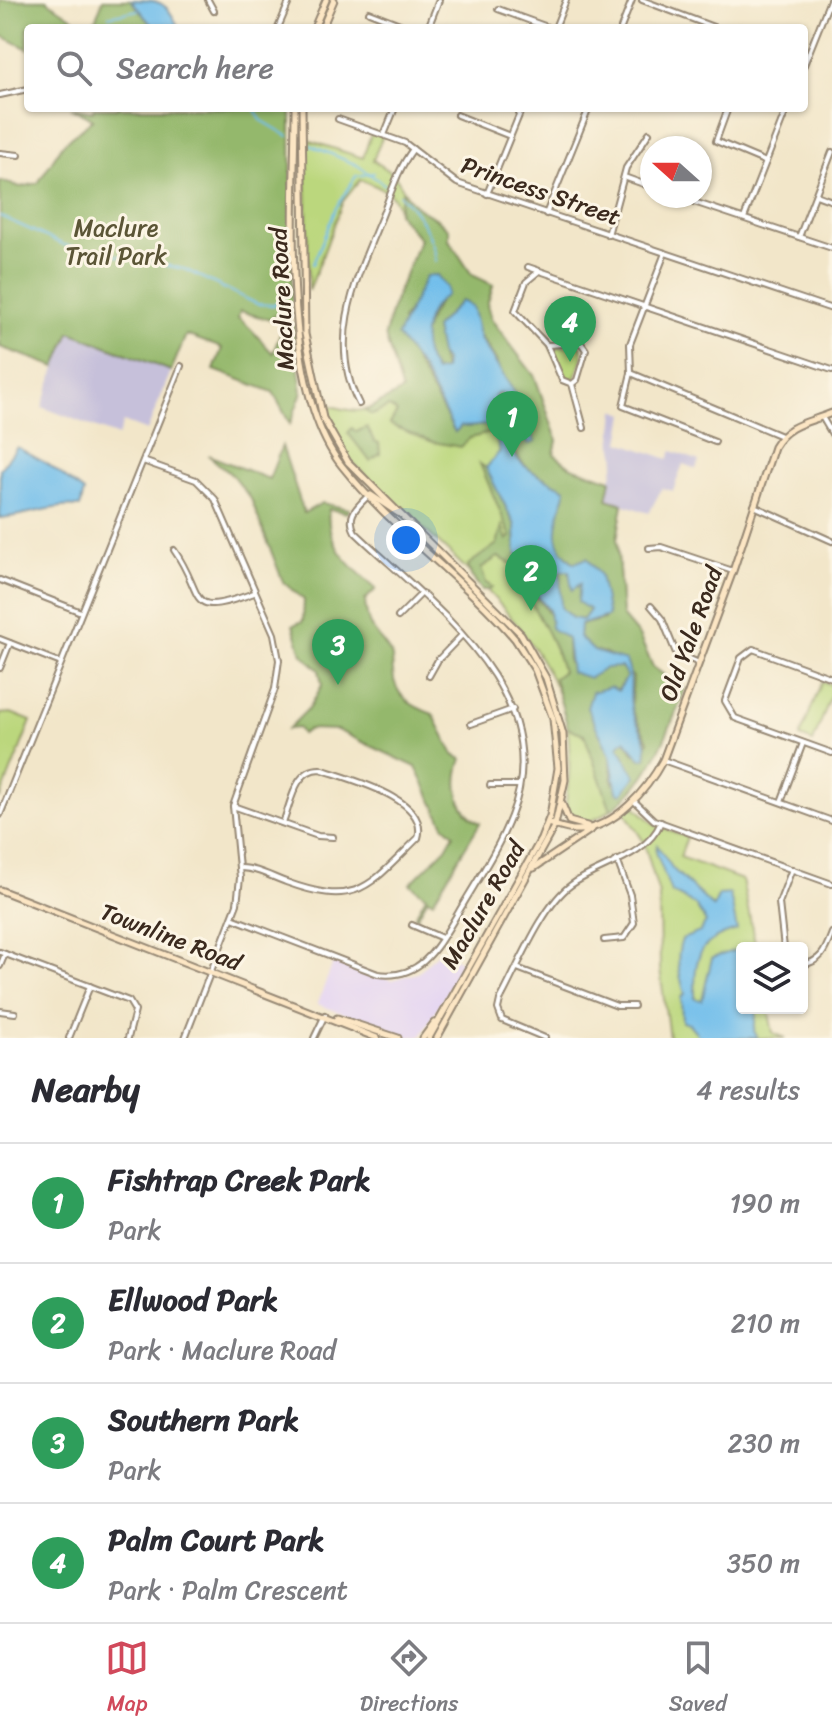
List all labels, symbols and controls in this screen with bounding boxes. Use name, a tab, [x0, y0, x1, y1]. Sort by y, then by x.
search box	[24, 24, 808, 112]
text: Search here	[116, 41, 274, 95]
icon: search	[52, 46, 96, 90]
north arrow	[640, 136, 712, 208]
street label: Princess Street	[456, 144, 626, 238]
park label: Maclure Trail Park	[65, 207, 167, 277]
street label: Maclure Road	[257, 224, 307, 371]
pin: 4	[544, 296, 596, 362]
pin: 1	[486, 391, 538, 457]
your location	[386, 520, 426, 560]
pin: 2	[505, 545, 557, 611]
street label: Old Yale Road	[647, 559, 736, 707]
pin: 3	[312, 619, 364, 685]
street label: Maclure Road	[429, 831, 538, 977]
street label: Townline Road	[94, 891, 249, 984]
map controls	[736, 942, 808, 1014]
button: layers	[736, 942, 808, 1014]
text: Nearby	[32, 1060, 140, 1120]
text: 4 results	[696, 1067, 800, 1113]
text: Fishtrap Creek Park	[108, 1153, 371, 1207]
text: 1	[52, 1180, 64, 1226]
text: 190 m	[730, 1180, 800, 1226]
text: Park	[108, 1207, 161, 1253]
text: Ellwood Park	[108, 1273, 278, 1327]
text: 2	[50, 1300, 66, 1346]
text: 210 m	[731, 1300, 800, 1346]
text: Park · Maclure Road	[108, 1327, 336, 1373]
text: Southern Park	[108, 1393, 299, 1447]
text: 3	[51, 1420, 65, 1466]
text: 230 m	[728, 1420, 800, 1466]
text: Park	[108, 1447, 161, 1493]
text: Palm Court Park	[108, 1513, 324, 1567]
text: 4	[50, 1540, 66, 1586]
text: 350 m	[727, 1540, 800, 1586]
text: Park · Palm Crescent	[108, 1567, 348, 1613]
tab: Map	[105, 1636, 149, 1723]
tab: Directions	[360, 1636, 458, 1723]
tab: Saved	[669, 1636, 727, 1723]

